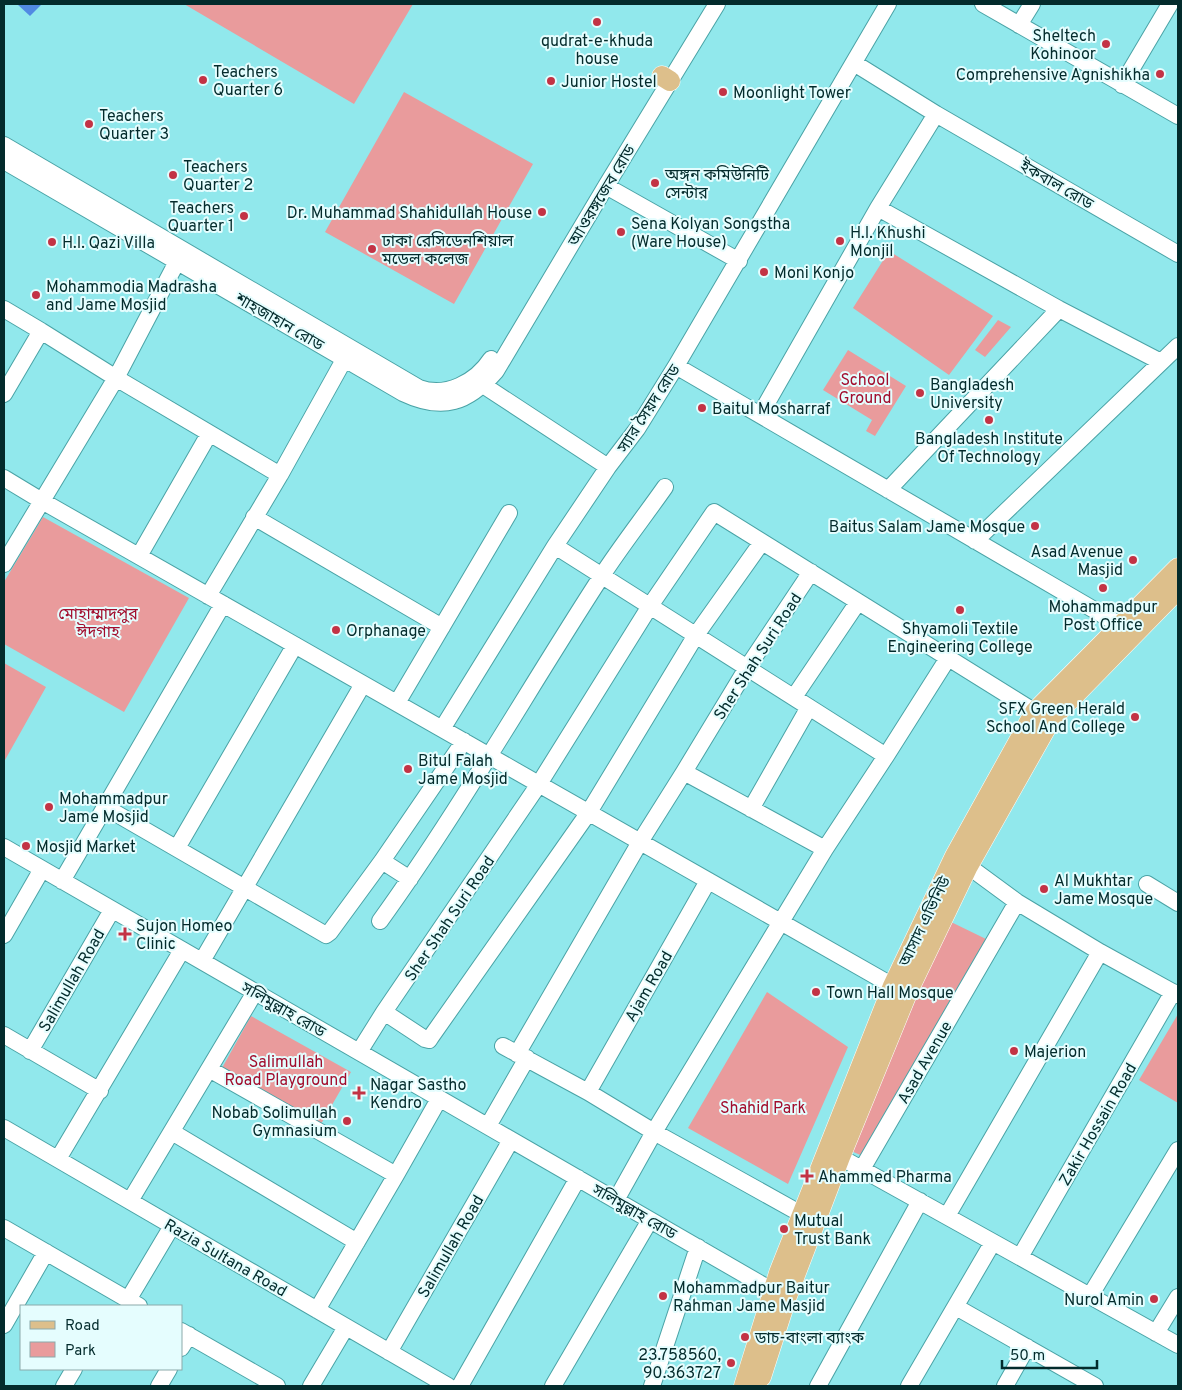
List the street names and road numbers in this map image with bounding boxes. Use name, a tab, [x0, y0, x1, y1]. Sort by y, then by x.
street label: আওরঙ্গজেব রোড	[564, 141, 641, 251]
street label: ইকবাল রোড	[1015, 155, 1097, 215]
street label: শাহজাহান রোড	[230, 289, 327, 356]
street label: স্যার সৈয়দ রোড	[612, 360, 686, 458]
street label: Sher Shah Suri Road	[710, 590, 807, 724]
street label: Sher Shah Suri Road	[401, 853, 500, 986]
street label: আসাদ এভিনিউ	[894, 873, 956, 971]
street label: Salimullah Road	[35, 926, 110, 1036]
street label: Ajam Road	[621, 948, 678, 1026]
street label: সলিমুল্লাহ রোড	[236, 977, 330, 1043]
street label: Asad Avenue	[894, 1018, 957, 1108]
street label: Zakir Hossain Road	[1055, 1060, 1142, 1190]
street label: সলিমুল্লাহ রোড	[587, 1179, 681, 1245]
street label: Salimullah Road	[414, 1192, 489, 1302]
street label: Razia Sultana Road	[160, 1215, 290, 1302]

